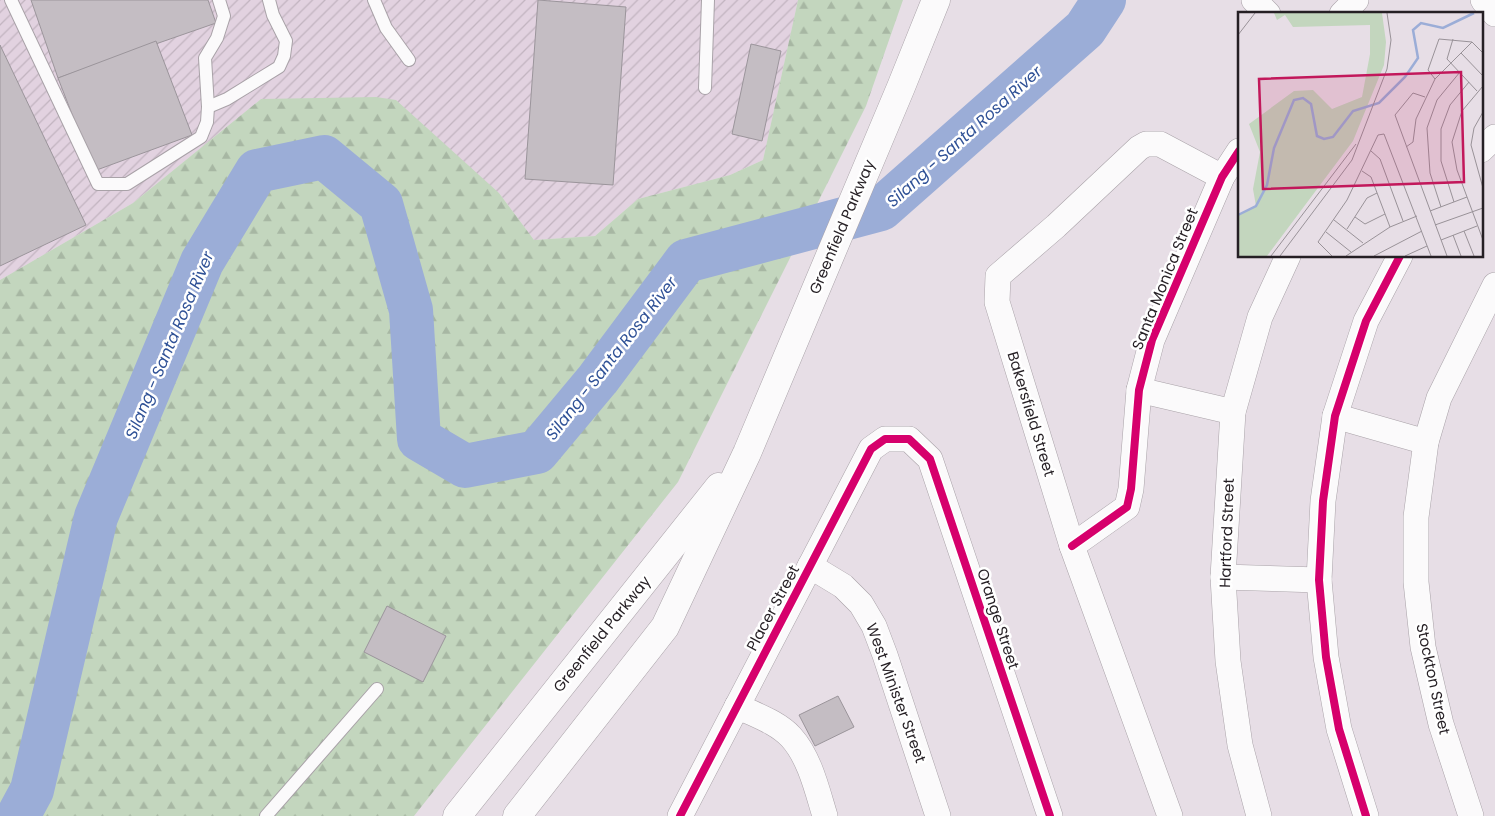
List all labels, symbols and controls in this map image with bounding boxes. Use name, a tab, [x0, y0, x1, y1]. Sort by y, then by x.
inset map	[1238, 12, 1482, 258]
water label: Silang - Santa Rosa River	[882, 60, 1048, 212]
street label: Greenfield Parkway	[804, 156, 880, 297]
street label: Santa Monica Street	[1126, 205, 1203, 353]
water label: Silang - Santa Rosa River	[119, 247, 220, 442]
water label: Silang - Santa Rosa River	[540, 271, 683, 445]
street label: Bakersfield Street	[1003, 349, 1060, 479]
street label: Hartford Street	[1214, 478, 1239, 588]
street label: Placer Street	[741, 561, 804, 654]
street label: Orange Street	[972, 566, 1025, 672]
street label: Greenfield Parkway	[548, 571, 656, 696]
street label: West Minister Street	[861, 620, 932, 766]
street label: Stockton Street	[1411, 621, 1456, 736]

